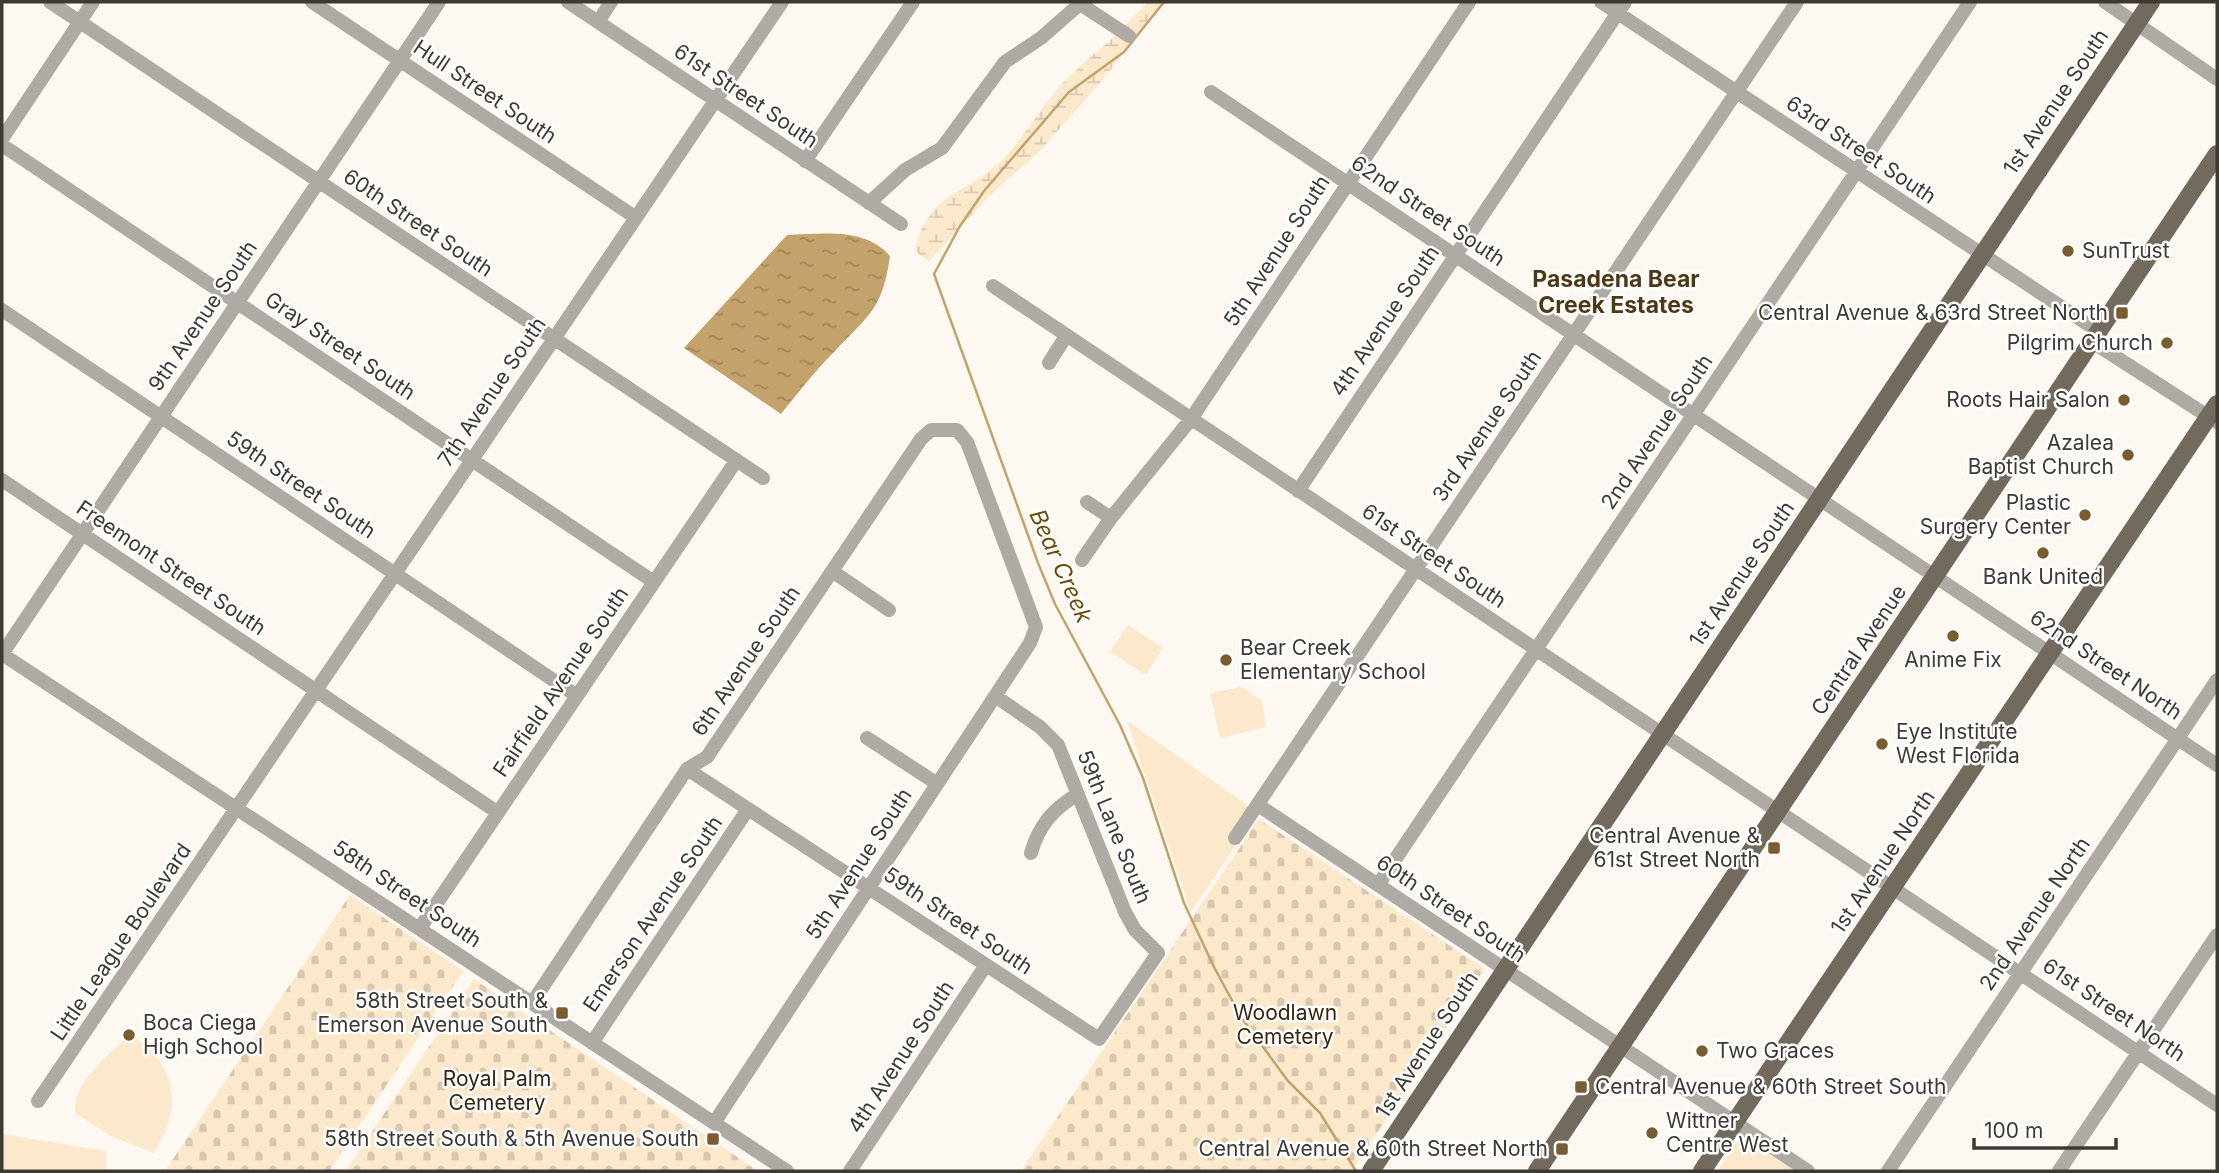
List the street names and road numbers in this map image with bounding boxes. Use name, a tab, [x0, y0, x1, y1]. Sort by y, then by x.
street label: 1st Avenue South	[1998, 24, 2113, 179]
street label: Hull Street South	[409, 35, 562, 149]
street label: 61st Street South	[670, 38, 823, 153]
street label: 63rd Street South	[1782, 90, 1941, 209]
street label: 62nd Street South	[1347, 150, 1510, 271]
street label: 60th Street South	[339, 163, 498, 282]
street label: 5th Avenue South	[1218, 170, 1335, 331]
street label: 9th Avenue South	[143, 236, 262, 396]
street label: 4th Avenue South	[1325, 241, 1444, 401]
street label: Gray Street South	[260, 286, 420, 405]
street label: 7th Avenue South	[432, 312, 551, 471]
street label: 3rd Avenue South	[1427, 345, 1546, 506]
street label: 2nd Avenue South	[1595, 350, 1718, 514]
street label: 59th Street South	[222, 426, 380, 544]
street label: Freemont Street South	[72, 495, 271, 640]
street label: 1st Avenue South	[1684, 496, 1799, 651]
street label: 61st Street South	[1358, 498, 1511, 613]
street label: Central Avenue	[1806, 580, 1911, 719]
street label: 6th Avenue South	[686, 581, 805, 741]
street label: Fairfield Avenue South	[488, 582, 633, 781]
street label: 62nd Street North	[2025, 604, 2187, 725]
street label: 59th Lane South	[1072, 746, 1157, 907]
street label: 5th Avenue South	[800, 783, 917, 944]
street label: 1st Avenue North	[1825, 785, 1940, 938]
street label: Emerson Avenue South	[578, 811, 727, 1016]
street label: 2nd Avenue North	[1974, 832, 2095, 995]
street label: 58th Street South	[328, 835, 486, 953]
street label: Little League Boulevard	[45, 838, 196, 1045]
street label: 60th Street South	[1372, 849, 1531, 968]
street label: 59th Street South	[879, 862, 1037, 980]
street label: 61st Street North	[2038, 953, 2190, 1067]
street label: 1st Avenue South	[1370, 967, 1483, 1123]
street label: 4th Avenue South	[842, 976, 959, 1137]

